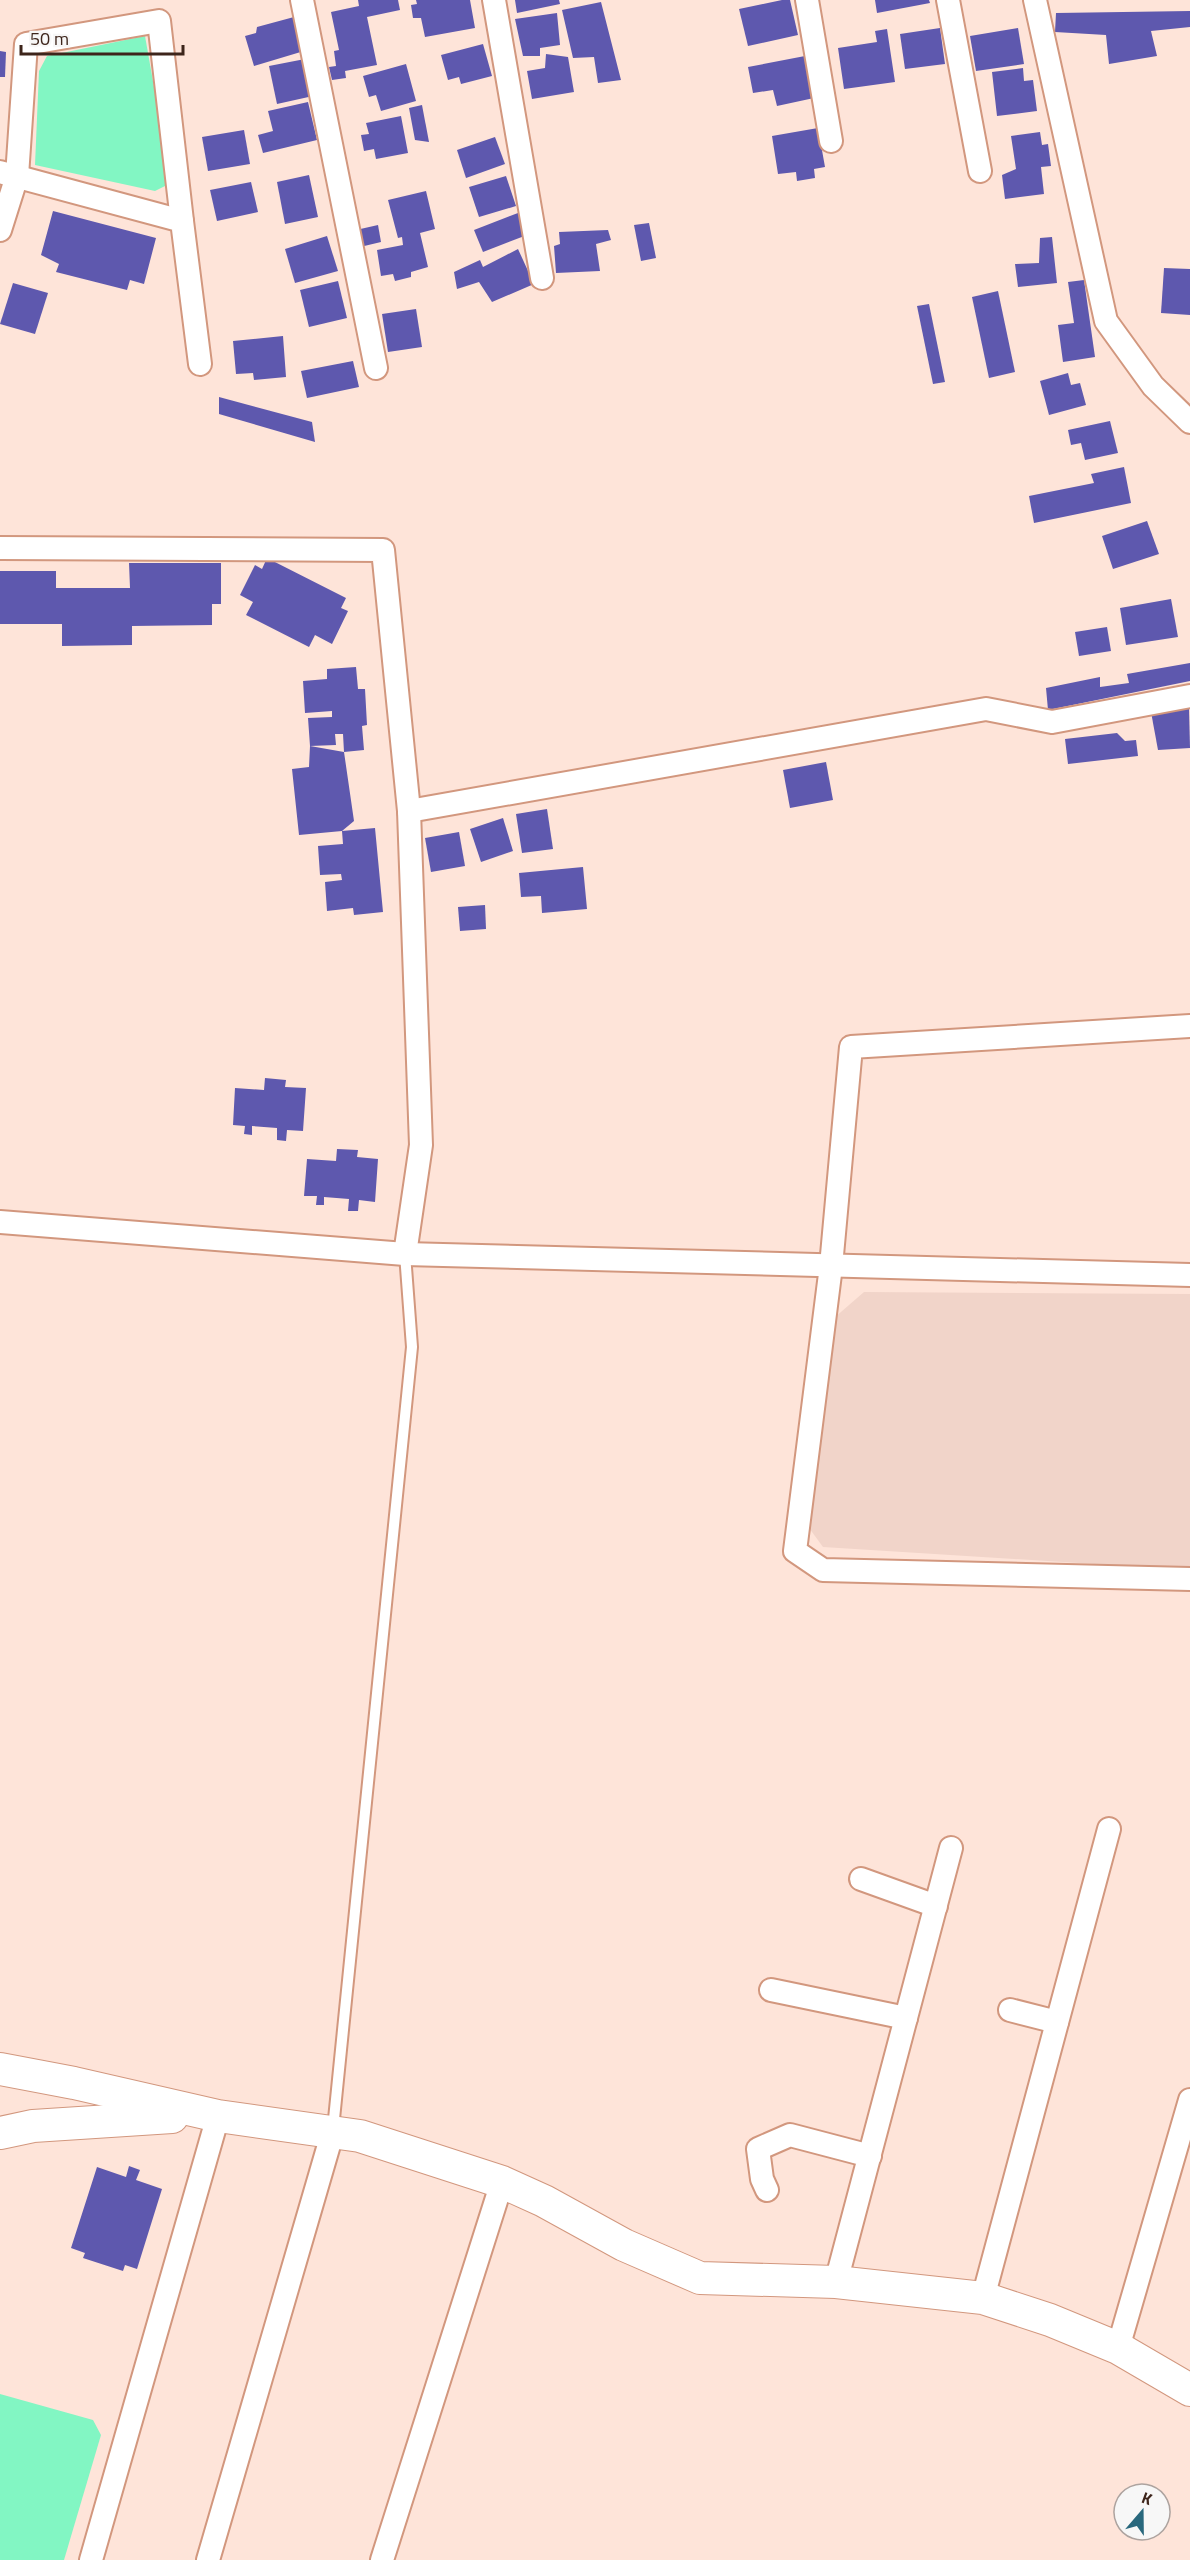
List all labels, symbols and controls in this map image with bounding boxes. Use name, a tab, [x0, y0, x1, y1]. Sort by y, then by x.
scale bar	[21, 18, 183, 56]
text: 50 m	[30, 25, 69, 52]
north arrow	[1112, 2482, 1172, 2542]
text: K	[1139, 2485, 1156, 2511]

